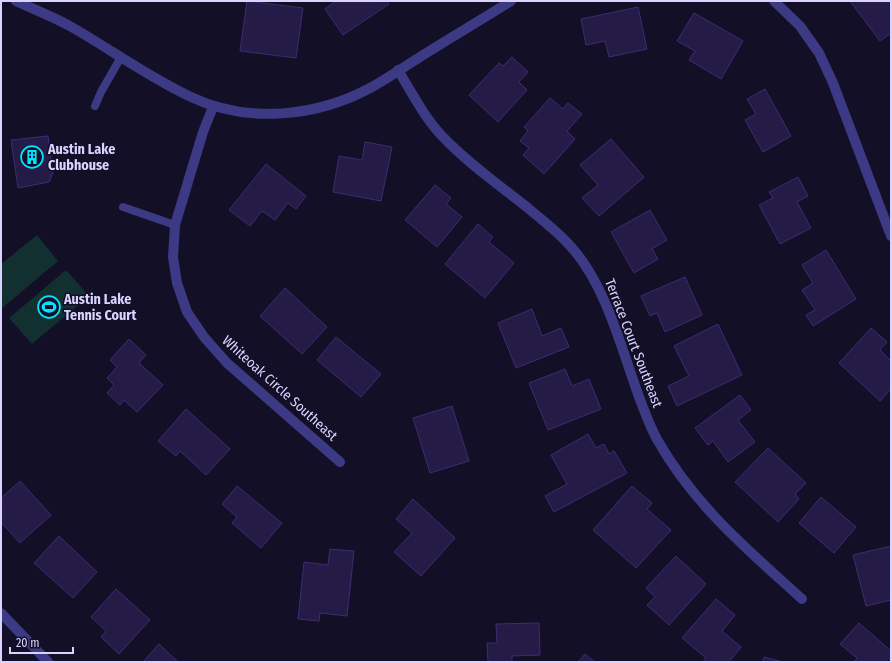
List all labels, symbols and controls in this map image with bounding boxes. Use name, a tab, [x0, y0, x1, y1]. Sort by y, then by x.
place label: Austin Lake Clubhouse	[47, 141, 115, 174]
building icon: Austin Lake Clubhouse	[19, 144, 45, 170]
street label: Terrace Court Southeast	[601, 276, 666, 410]
place label: Austin Lake Tennis Court	[63, 291, 137, 324]
sports icon: Austin Lake Tennis Court	[36, 294, 62, 320]
street label: Whiteoak Circle Southeast	[219, 332, 341, 445]
scale bar	[10, 629, 73, 655]
text: 20 m	[16, 636, 40, 650]

